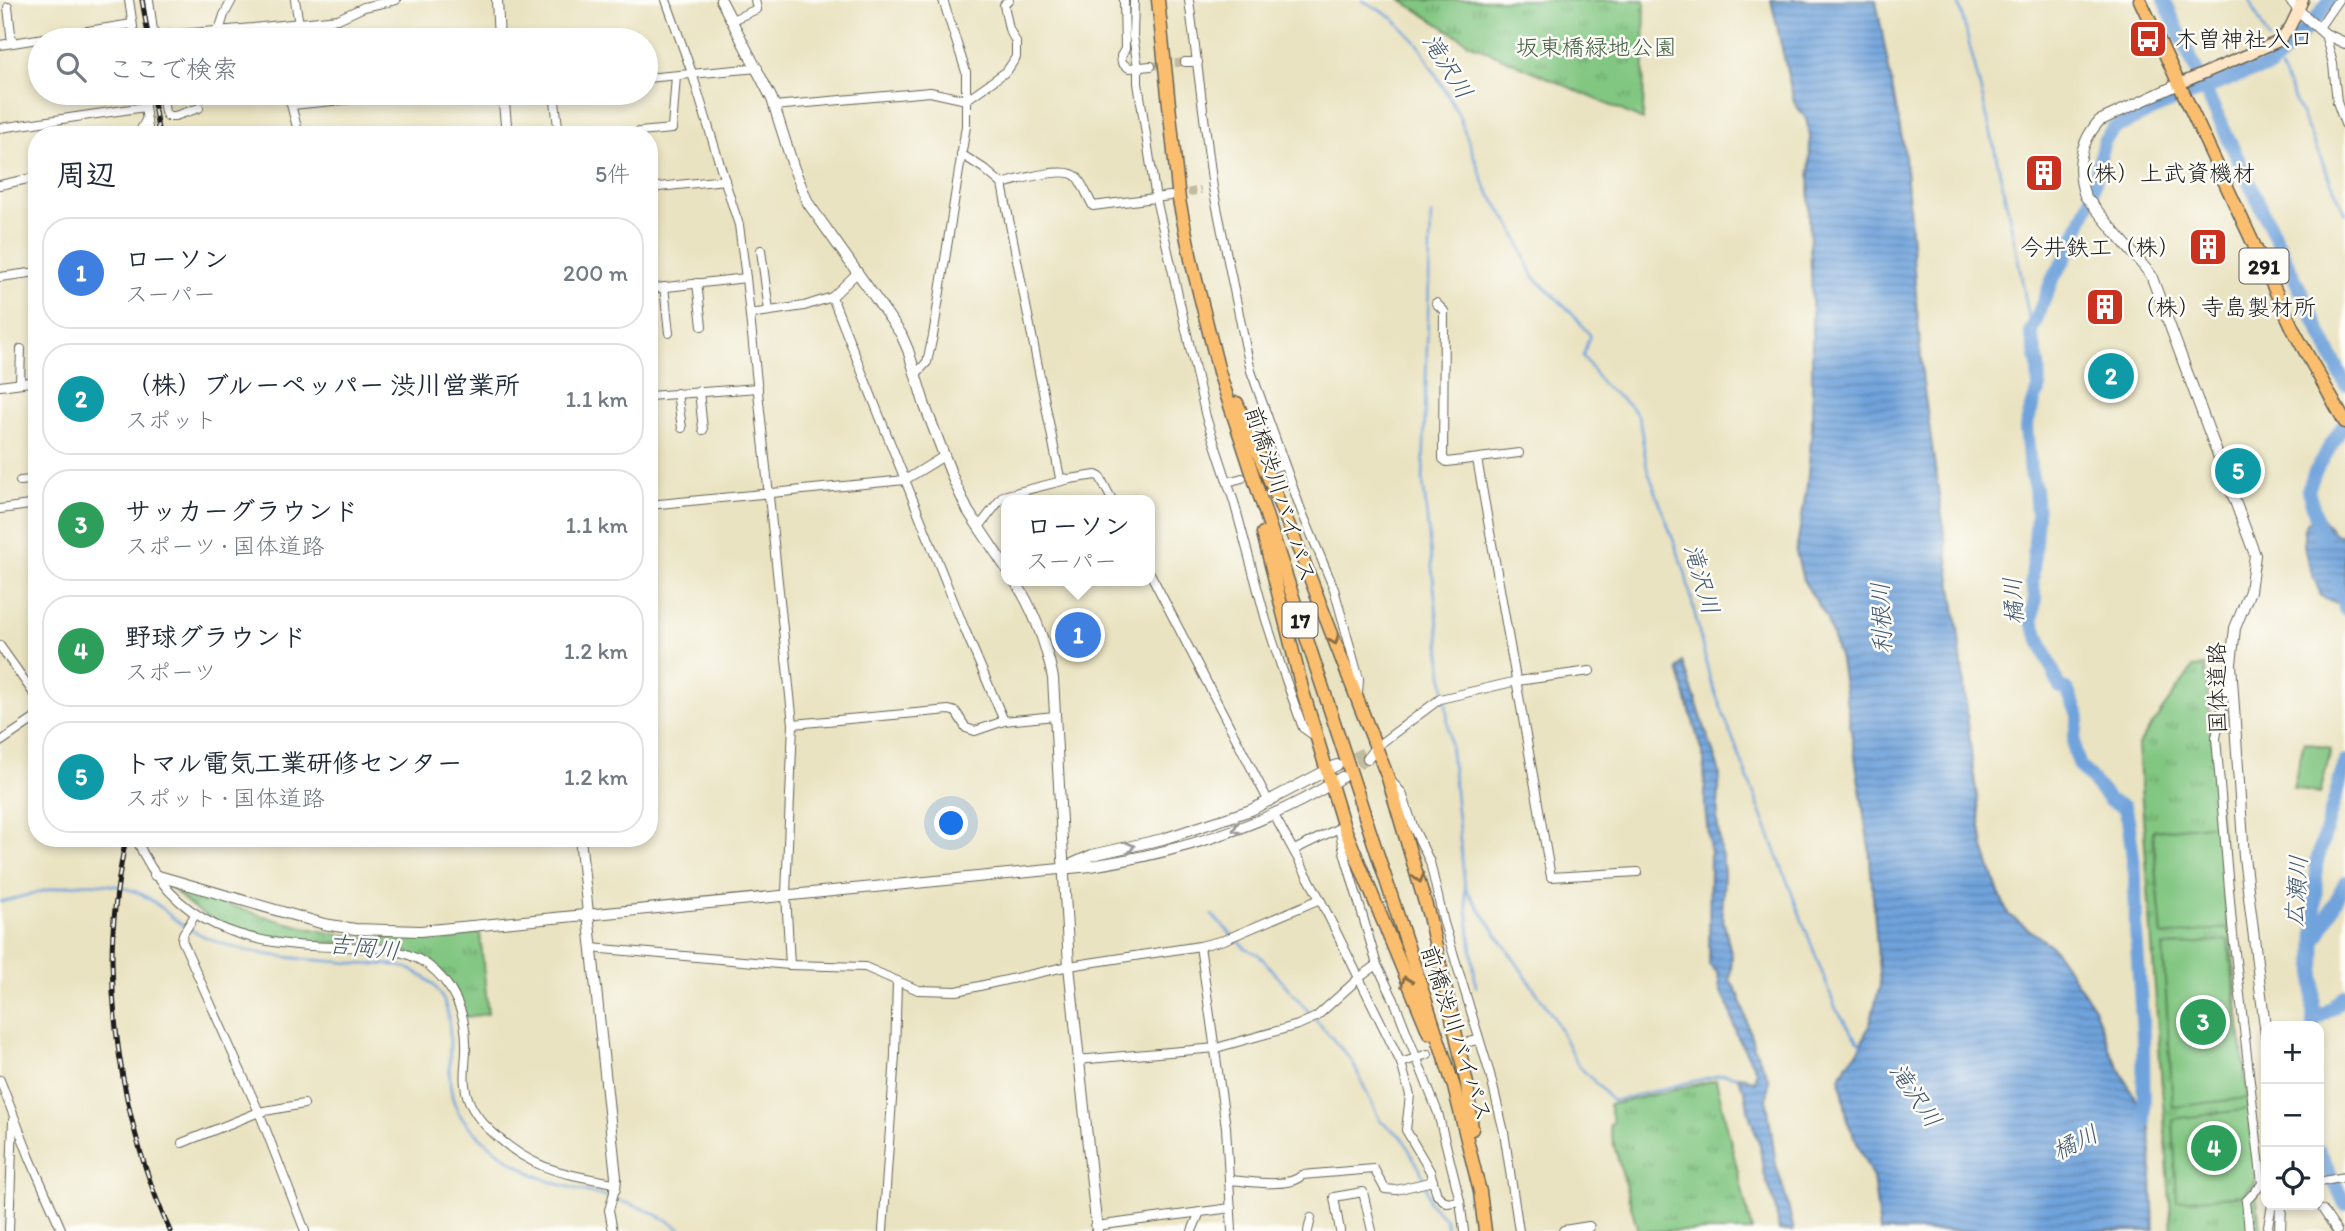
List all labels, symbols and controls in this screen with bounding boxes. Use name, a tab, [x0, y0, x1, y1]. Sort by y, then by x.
bus stop icon: 木曽神社入口	[2127, 18, 2169, 60]
place label: 木曽神社入口	[2175, 25, 2313, 53]
search box	[28, 28, 658, 105]
water label: 滝沢川	[1417, 28, 1479, 104]
park label: 坂東橋緑地公園	[1516, 33, 1677, 61]
icon: search	[52, 48, 90, 86]
text: ここで検索	[108, 53, 238, 85]
building icon: （株）上武資機材	[2023, 152, 2065, 194]
text: 周辺	[56, 156, 116, 193]
place label: （株）上武資機材	[2071, 159, 2255, 187]
text: 5件	[595, 160, 630, 188]
building icon: 今井鉄工（株）	[2187, 226, 2229, 268]
place label: 今井鉄工（株）	[2020, 233, 2181, 261]
text: ローソン	[125, 243, 229, 275]
road number: 291	[2240, 248, 2288, 284]
text: 1	[76, 259, 86, 287]
text: 200 m	[563, 259, 628, 287]
text: スーパー	[125, 280, 216, 308]
building icon: （株）寺島製材所	[2084, 286, 2126, 328]
place label: （株）寺島製材所	[2132, 293, 2316, 321]
pin: 2	[2088, 350, 2134, 402]
text: （株）ブルーペッパー 渋川営業所	[125, 369, 520, 401]
text: 2	[75, 385, 87, 413]
text: 1.1 km	[565, 385, 628, 413]
street label: 前橋渋川バイパス	[1239, 402, 1323, 586]
text: スポット	[125, 406, 217, 434]
pin: 5	[2215, 445, 2261, 497]
text: サッカーグラウンド	[125, 495, 359, 527]
popup	[1001, 495, 1155, 586]
text: ローソン	[1026, 510, 1130, 542]
text: 3	[75, 511, 87, 539]
text: 1.1 km	[565, 511, 628, 539]
text: スポーツ · 国体道路	[125, 532, 324, 560]
water label: 滝沢川	[1678, 540, 1726, 618]
text: スーパー	[1026, 547, 1117, 575]
water label: 橘川	[1997, 576, 2029, 626]
water label: 利根川	[1865, 582, 1897, 654]
road number: 17	[1282, 602, 1318, 638]
pin: 1	[1055, 609, 1101, 661]
text: 野球グラウンド	[125, 621, 307, 653]
one-way arrow	[1326, 634, 1340, 646]
text: 4	[74, 637, 88, 665]
text: 1.2 km	[564, 637, 628, 665]
street label: 国体道路	[2202, 642, 2232, 734]
text: スポーツ	[125, 658, 217, 686]
text: トマル電気工業研修センター	[125, 747, 462, 779]
text: 5	[75, 763, 87, 791]
text: 1.2 km	[564, 763, 628, 791]
text: スポット · 国体道路	[125, 784, 325, 812]
your location	[934, 806, 968, 840]
one-way arrow	[1232, 821, 1244, 835]
one-way arrow	[1124, 841, 1136, 855]
water label: 広瀬川	[2279, 854, 2313, 928]
one-way arrow	[1410, 872, 1425, 884]
water label: 吉岡川	[327, 929, 401, 965]
street label: 前橋渋川バイパス	[1415, 941, 1499, 1125]
one-way arrow	[1401, 975, 1415, 987]
pin: 3	[2180, 996, 2226, 1048]
map controls	[2261, 1021, 2324, 1210]
button: +	[2261, 1021, 2324, 1084]
water label: 滝沢川	[1884, 1057, 1948, 1133]
button: −	[2261, 1084, 2324, 1147]
water label: 橘川	[2047, 1118, 2103, 1166]
pin: 4	[2191, 1122, 2237, 1174]
button: locate	[2261, 1147, 2324, 1210]

